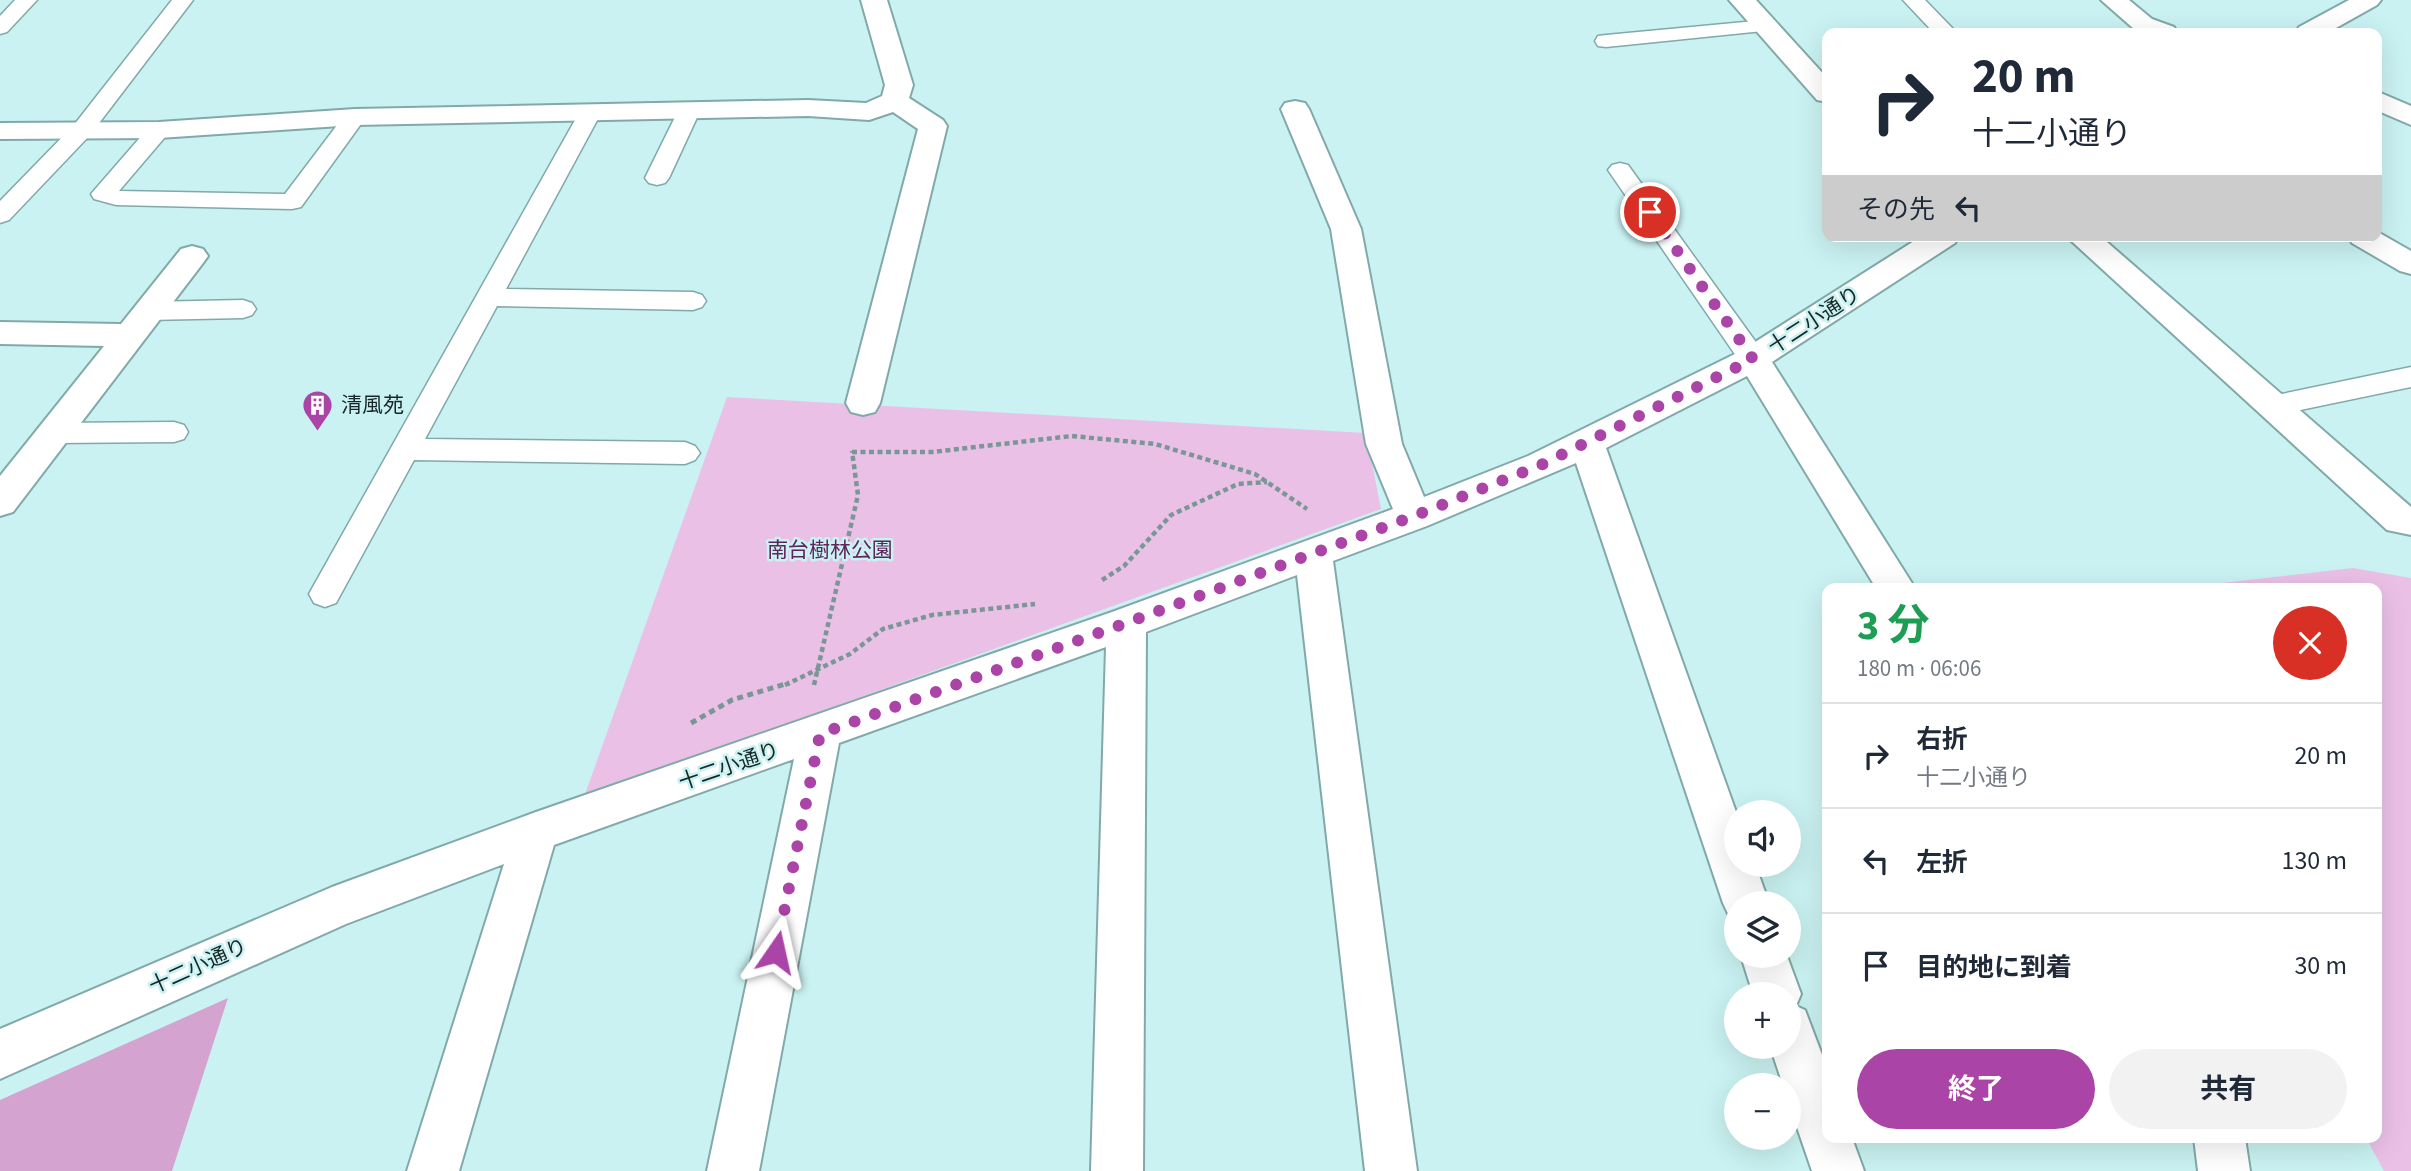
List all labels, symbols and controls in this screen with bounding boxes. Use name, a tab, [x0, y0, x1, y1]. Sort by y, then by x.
text: 20 m	[1972, 42, 2076, 112]
icon: right	[1857, 56, 1948, 147]
text: 十二小通り	[1972, 111, 2132, 157]
pin	[1620, 182, 1680, 242]
icon: left	[1949, 189, 1987, 227]
text: その先	[1857, 191, 1935, 228]
icon: arrive	[1631, 193, 1669, 231]
street label: 十二小通り	[1762, 279, 1866, 361]
building icon: 清風苑	[301, 388, 335, 432]
place label: 清風苑	[341, 390, 404, 420]
park label: 南台樹林公園	[767, 535, 893, 565]
text: 3 分	[1857, 596, 1930, 656]
button: close	[2273, 606, 2347, 680]
text: 180 m · 06:06	[1857, 652, 1981, 685]
text: 右折	[1916, 721, 1968, 758]
street label: 十二小通り	[674, 735, 784, 797]
icon: right	[1857, 737, 1895, 775]
text: 20 m	[2294, 737, 2347, 774]
text: 十二小通り	[1916, 761, 2031, 794]
map controls	[1724, 800, 1801, 1150]
button: sound	[1724, 800, 1801, 877]
icon: left	[1857, 842, 1895, 880]
text: 130 m	[2281, 842, 2347, 879]
text: 左折	[1916, 844, 1968, 881]
button: layers	[1724, 891, 1801, 968]
position arrow	[739, 915, 813, 989]
street label: 十二小通り	[144, 931, 252, 1001]
icon: arrive	[1857, 947, 1895, 985]
text: 30 m	[2294, 947, 2347, 984]
text: 目的地に到着	[1916, 949, 2072, 986]
button: +	[1724, 982, 1801, 1059]
button: 終了	[1857, 1049, 2095, 1129]
button: 共有	[2109, 1049, 2347, 1129]
button: −	[1724, 1073, 1801, 1150]

